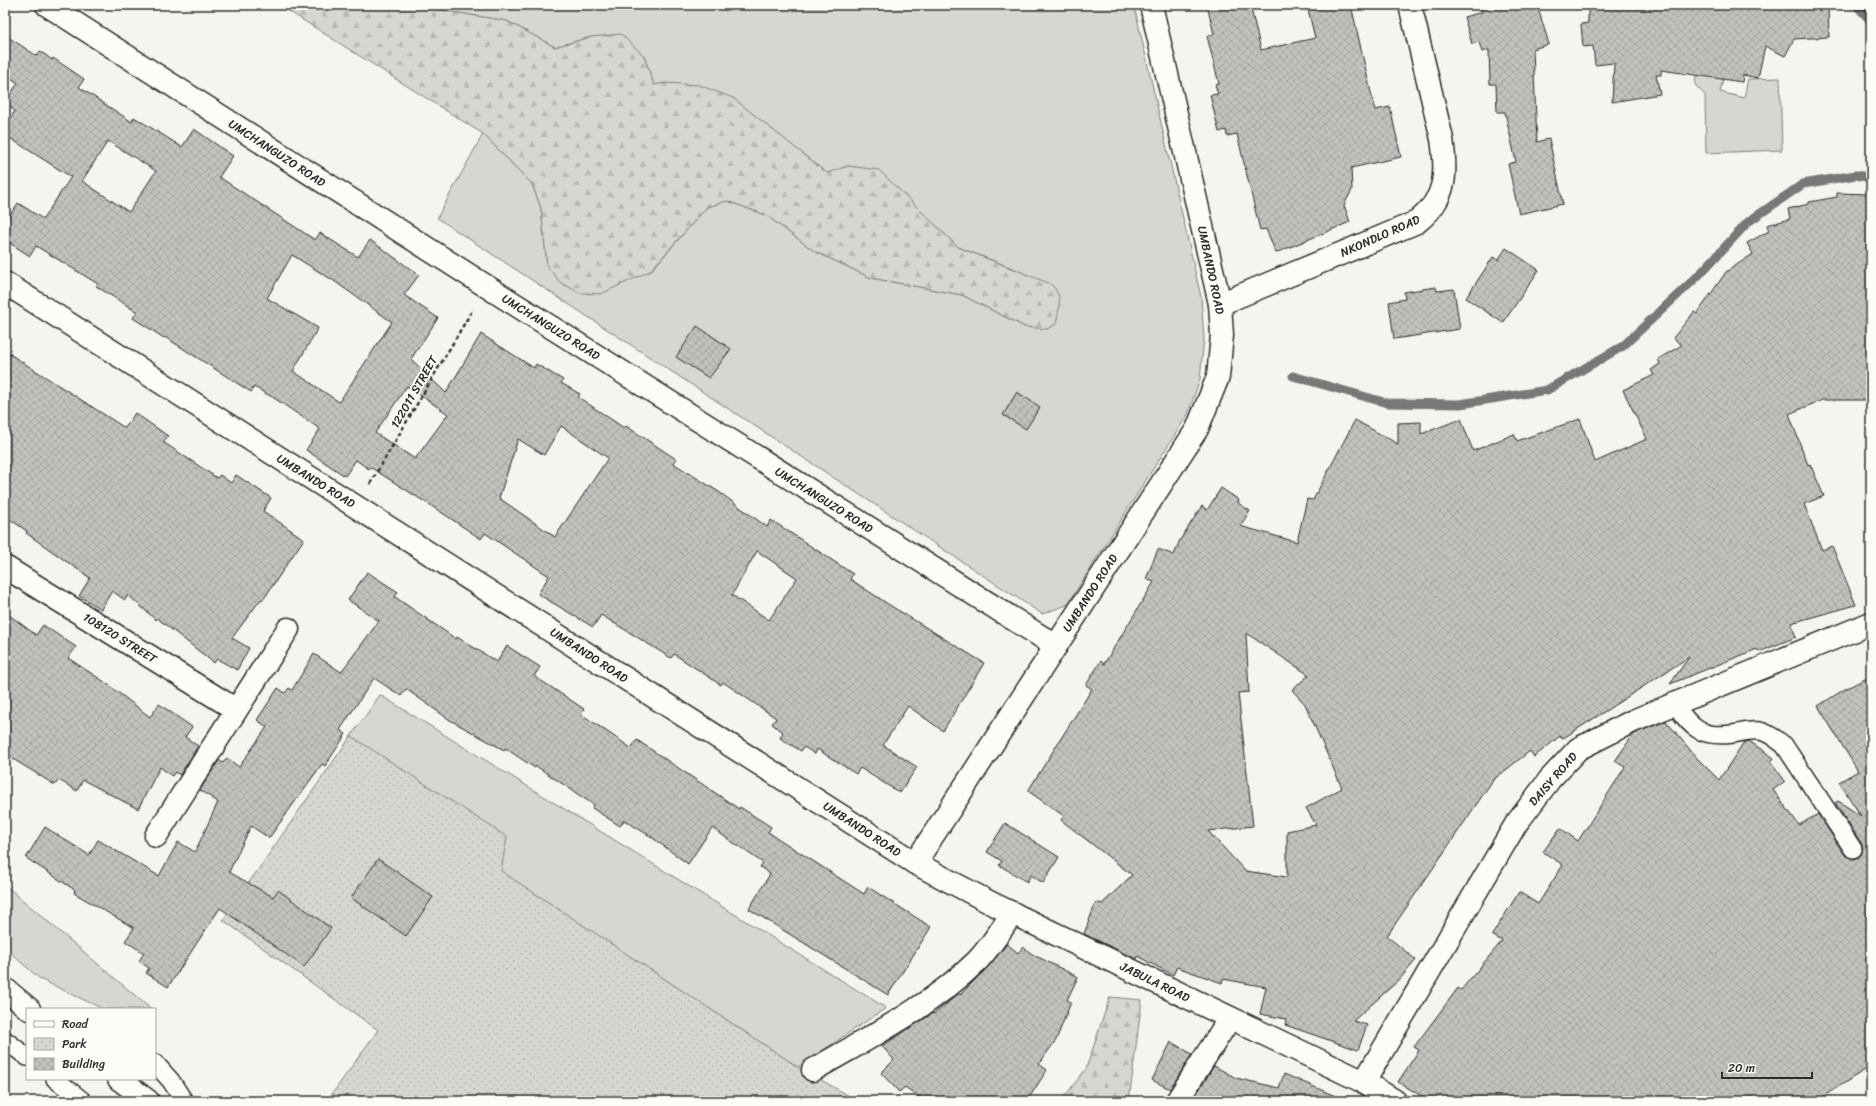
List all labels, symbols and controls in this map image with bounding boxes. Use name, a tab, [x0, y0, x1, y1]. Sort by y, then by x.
street label: UMCHANGUZO ROAD	[224, 113, 331, 193]
street label: NKONDLO ROAD	[1337, 208, 1424, 263]
street label: UMBANDO ROAD	[1191, 224, 1231, 316]
street label: UMCHANGUZO ROAD	[497, 288, 605, 367]
street label: 122011 STREET	[384, 350, 444, 433]
street label: UMBANDO ROAD	[272, 448, 360, 514]
street label: UMCHANGUZO ROAD	[770, 461, 878, 540]
street label: UMBANDO ROAD	[1056, 549, 1124, 637]
street label: 108120 STREET	[79, 606, 162, 670]
street label: UMBANDO ROAD	[545, 621, 633, 689]
street label: DAISY ROAD	[1523, 746, 1584, 811]
street label: UMBANDO ROAD	[818, 795, 906, 863]
street label: JABULA ROAD	[1115, 955, 1195, 1009]
legend	[26, 1008, 156, 1080]
text: Road	[62, 1013, 89, 1035]
text: Park	[62, 1033, 87, 1055]
text: Building	[62, 1053, 105, 1075]
scale bar	[1722, 1054, 1812, 1080]
text: 20 m	[1728, 1057, 1755, 1079]

